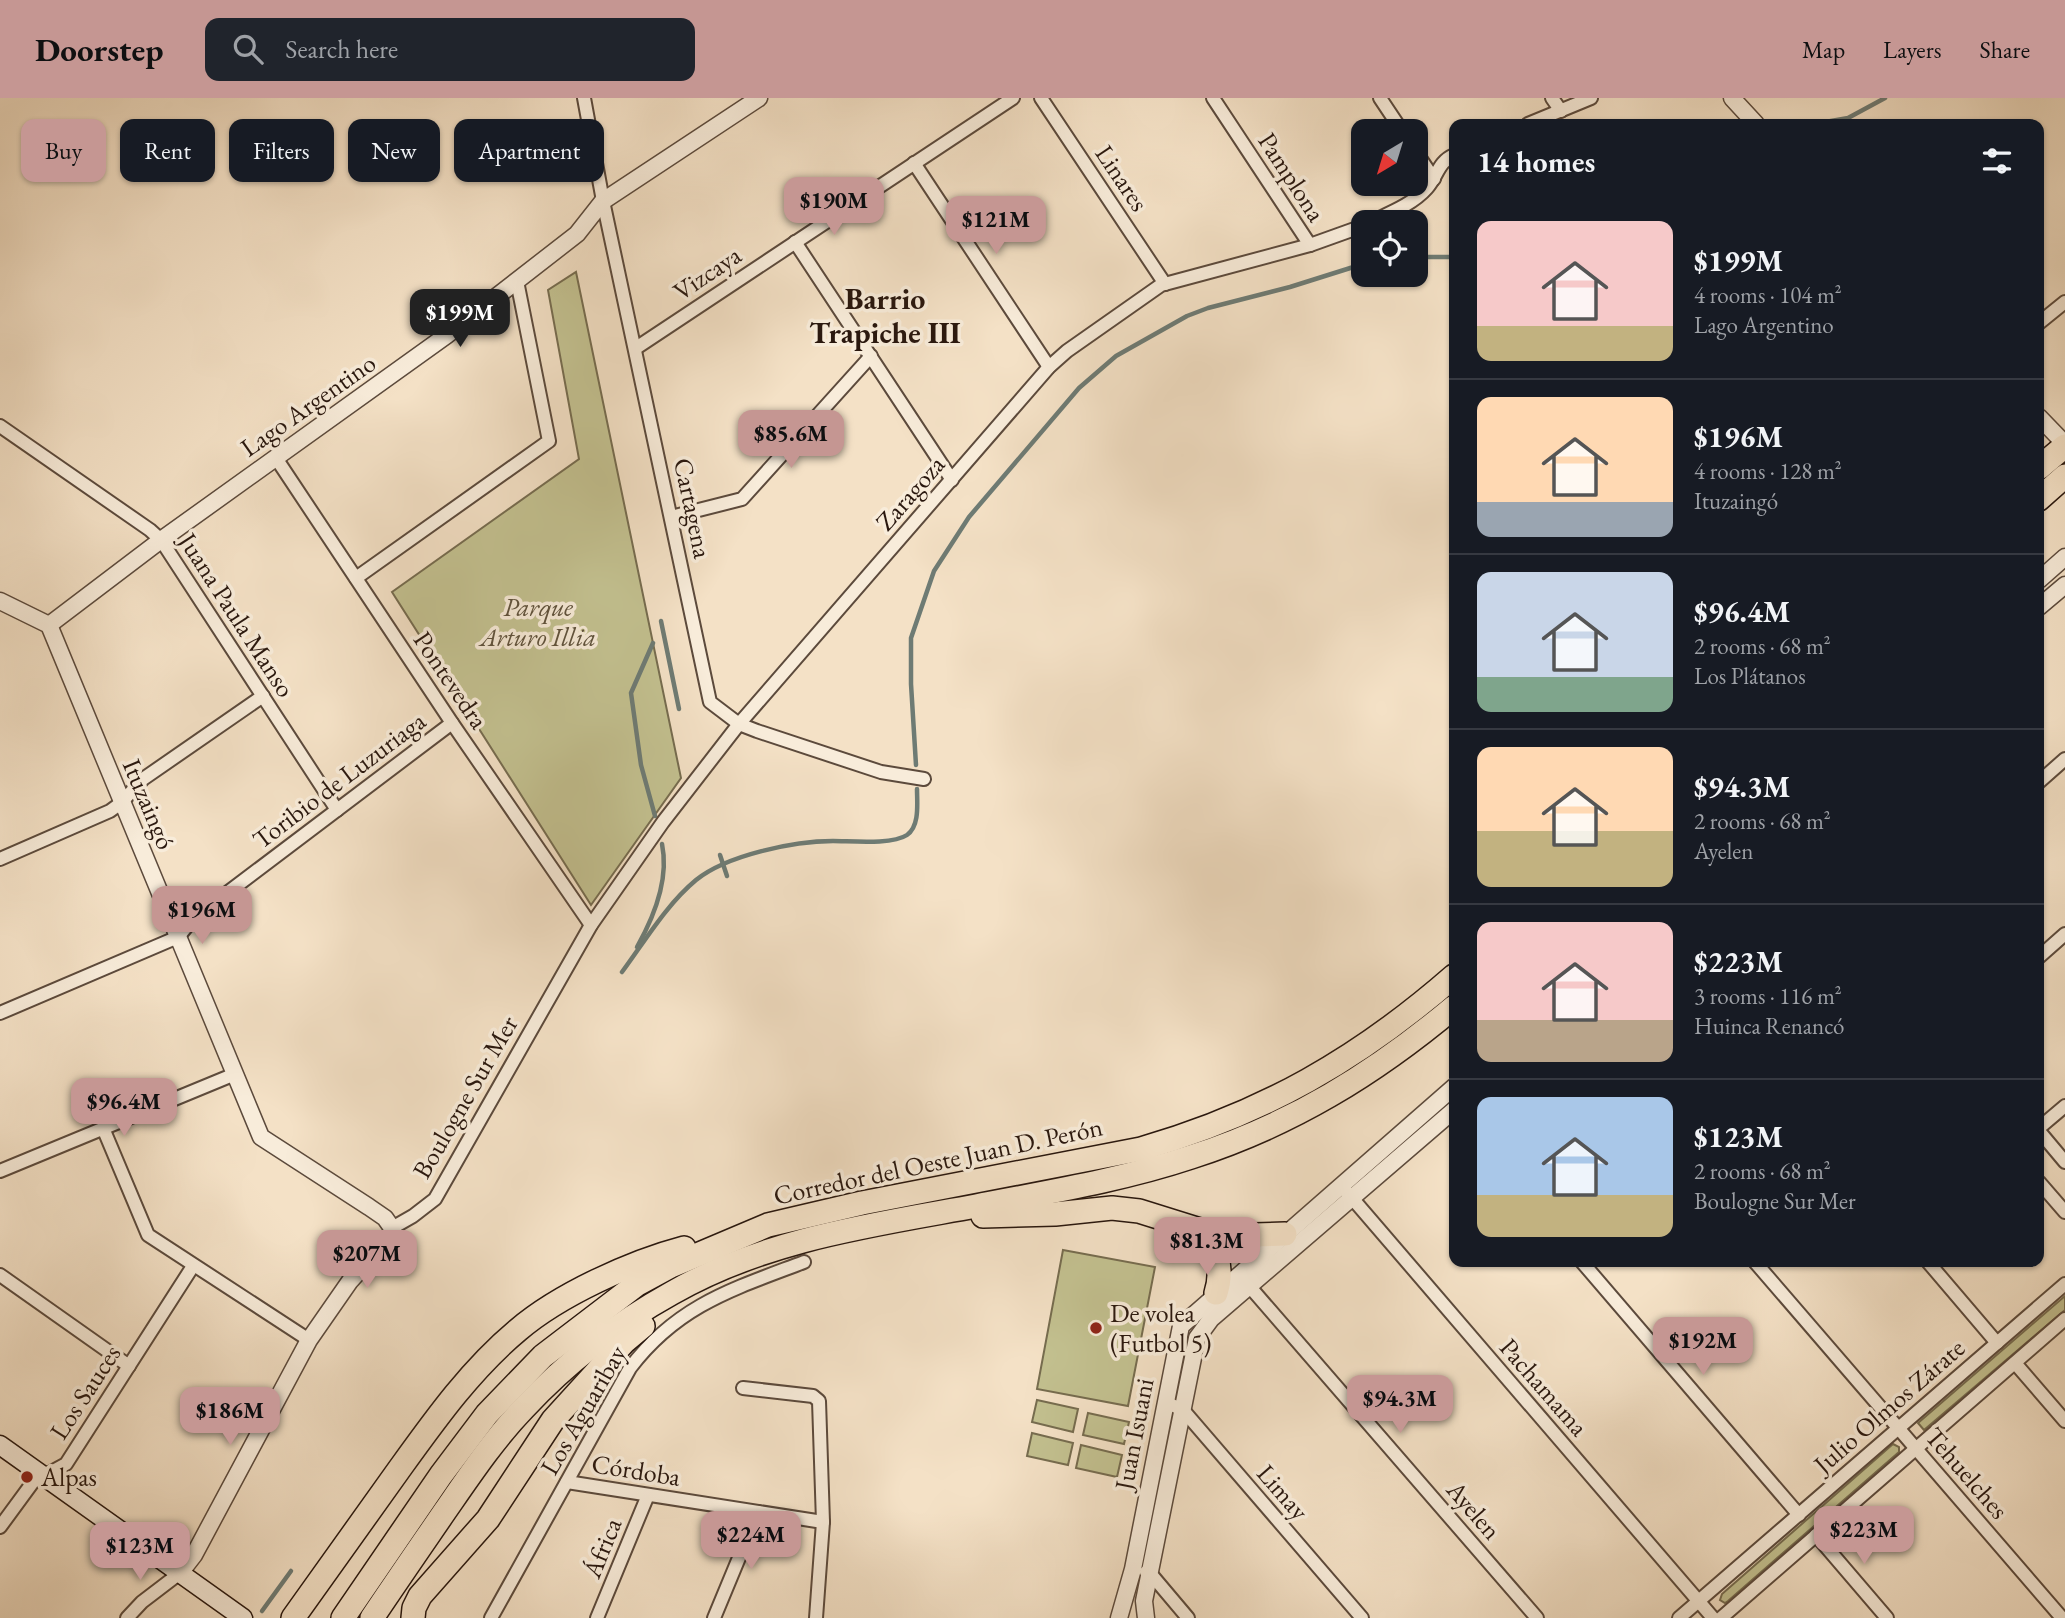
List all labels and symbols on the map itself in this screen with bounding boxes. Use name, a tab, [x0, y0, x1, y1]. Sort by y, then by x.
north arrow	[1351, 119, 1428, 196]
street label: Pamplona	[1251, 126, 1334, 229]
street label: Linares	[1088, 138, 1156, 218]
pin: $190M	[785, 178, 883, 237]
pin: $121M	[947, 197, 1045, 256]
street label: Vizcaya	[666, 238, 748, 308]
district label: Barrio Trapiche III	[809, 279, 961, 352]
pin: $199M	[411, 289, 509, 349]
street label: Lago Argentino	[234, 346, 382, 464]
pin: $85.6M	[734, 410, 848, 470]
street label: Zaragoza	[868, 448, 952, 538]
street label: Cartagena	[666, 455, 720, 562]
street label: Juana Paula Manso	[170, 525, 303, 704]
park label: Parque Arturo Illia	[478, 590, 596, 654]
street label: Pontevedra	[406, 625, 496, 736]
street label: Toribio de Luzuriaga	[246, 703, 433, 856]
street label: Ituzaingó	[115, 754, 183, 854]
pin: $196M	[153, 886, 251, 946]
street label: Boulogne Sur Mer	[405, 1009, 526, 1185]
pin: $96.4M	[67, 1079, 181, 1138]
street label: Corredor del Oeste Juan D. Perón	[770, 1109, 1106, 1212]
pin: $81.3M	[1150, 1218, 1264, 1277]
pin: $207M	[318, 1230, 416, 1290]
place label: De volea (Futbol 5)	[1110, 1296, 1211, 1360]
pin: $192M	[1654, 1318, 1752, 1377]
marker: De volea (Futbol 5)	[1088, 1320, 1104, 1336]
street label: Pachamama	[1492, 1331, 1596, 1444]
street label: Julio Olmos Zárate	[1805, 1331, 1972, 1482]
street label: Los Sauces	[42, 1338, 128, 1446]
street label: Los Aguaribay	[532, 1338, 634, 1481]
street label: Juan Isuani	[1106, 1375, 1161, 1495]
pin: $94.3M	[1343, 1376, 1457, 1435]
pin: $186M	[181, 1388, 279, 1447]
street label: Tehuelches	[1918, 1420, 2016, 1526]
street label: Córdoba	[589, 1446, 683, 1494]
street label: Limay	[1249, 1457, 1317, 1527]
place label: Alpas	[40, 1460, 97, 1494]
marker: Alpas	[19, 1469, 35, 1485]
street label: Ayelen	[1438, 1473, 1509, 1547]
pin: $223M	[1815, 1506, 1913, 1566]
street label: África	[574, 1512, 630, 1584]
pin: $224M	[702, 1512, 800, 1571]
pin: $123M	[91, 1522, 189, 1582]

